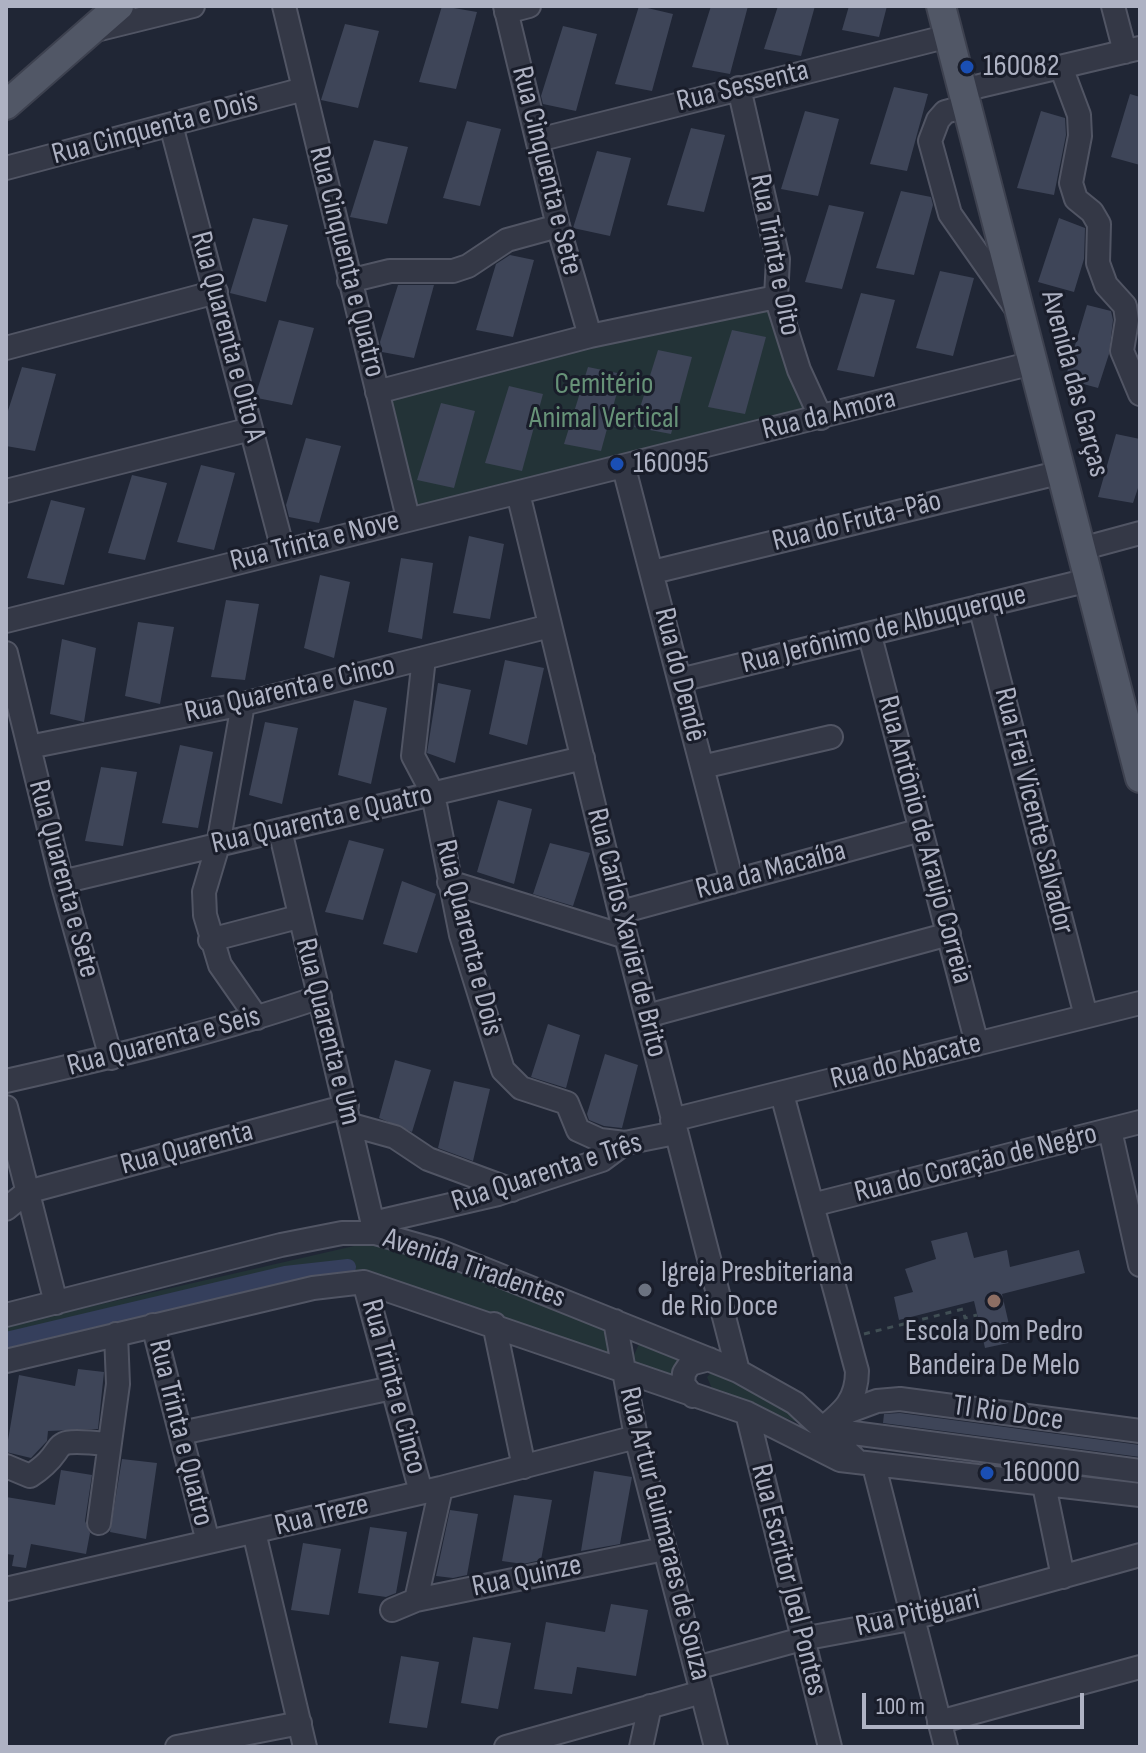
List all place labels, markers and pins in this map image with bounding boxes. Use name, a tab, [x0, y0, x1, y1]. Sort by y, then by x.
place label: 160082	[983, 49, 1059, 85]
marker: 160082	[958, 58, 976, 76]
place label: 160095	[633, 446, 709, 482]
marker: 160095	[608, 455, 626, 473]
place label: Igreja Presbiteriana de Rio Doce	[661, 1255, 854, 1326]
marker: Igreja Presbiteriana de Rio Doce	[636, 1281, 654, 1299]
marker: Escola Dom Pedro Bandeira De Melo	[985, 1292, 1003, 1310]
place label: Escola Dom Pedro Bandeira De Melo	[905, 1314, 1083, 1384]
place label: 160000	[1003, 1455, 1080, 1491]
marker: 160000	[978, 1464, 996, 1482]

